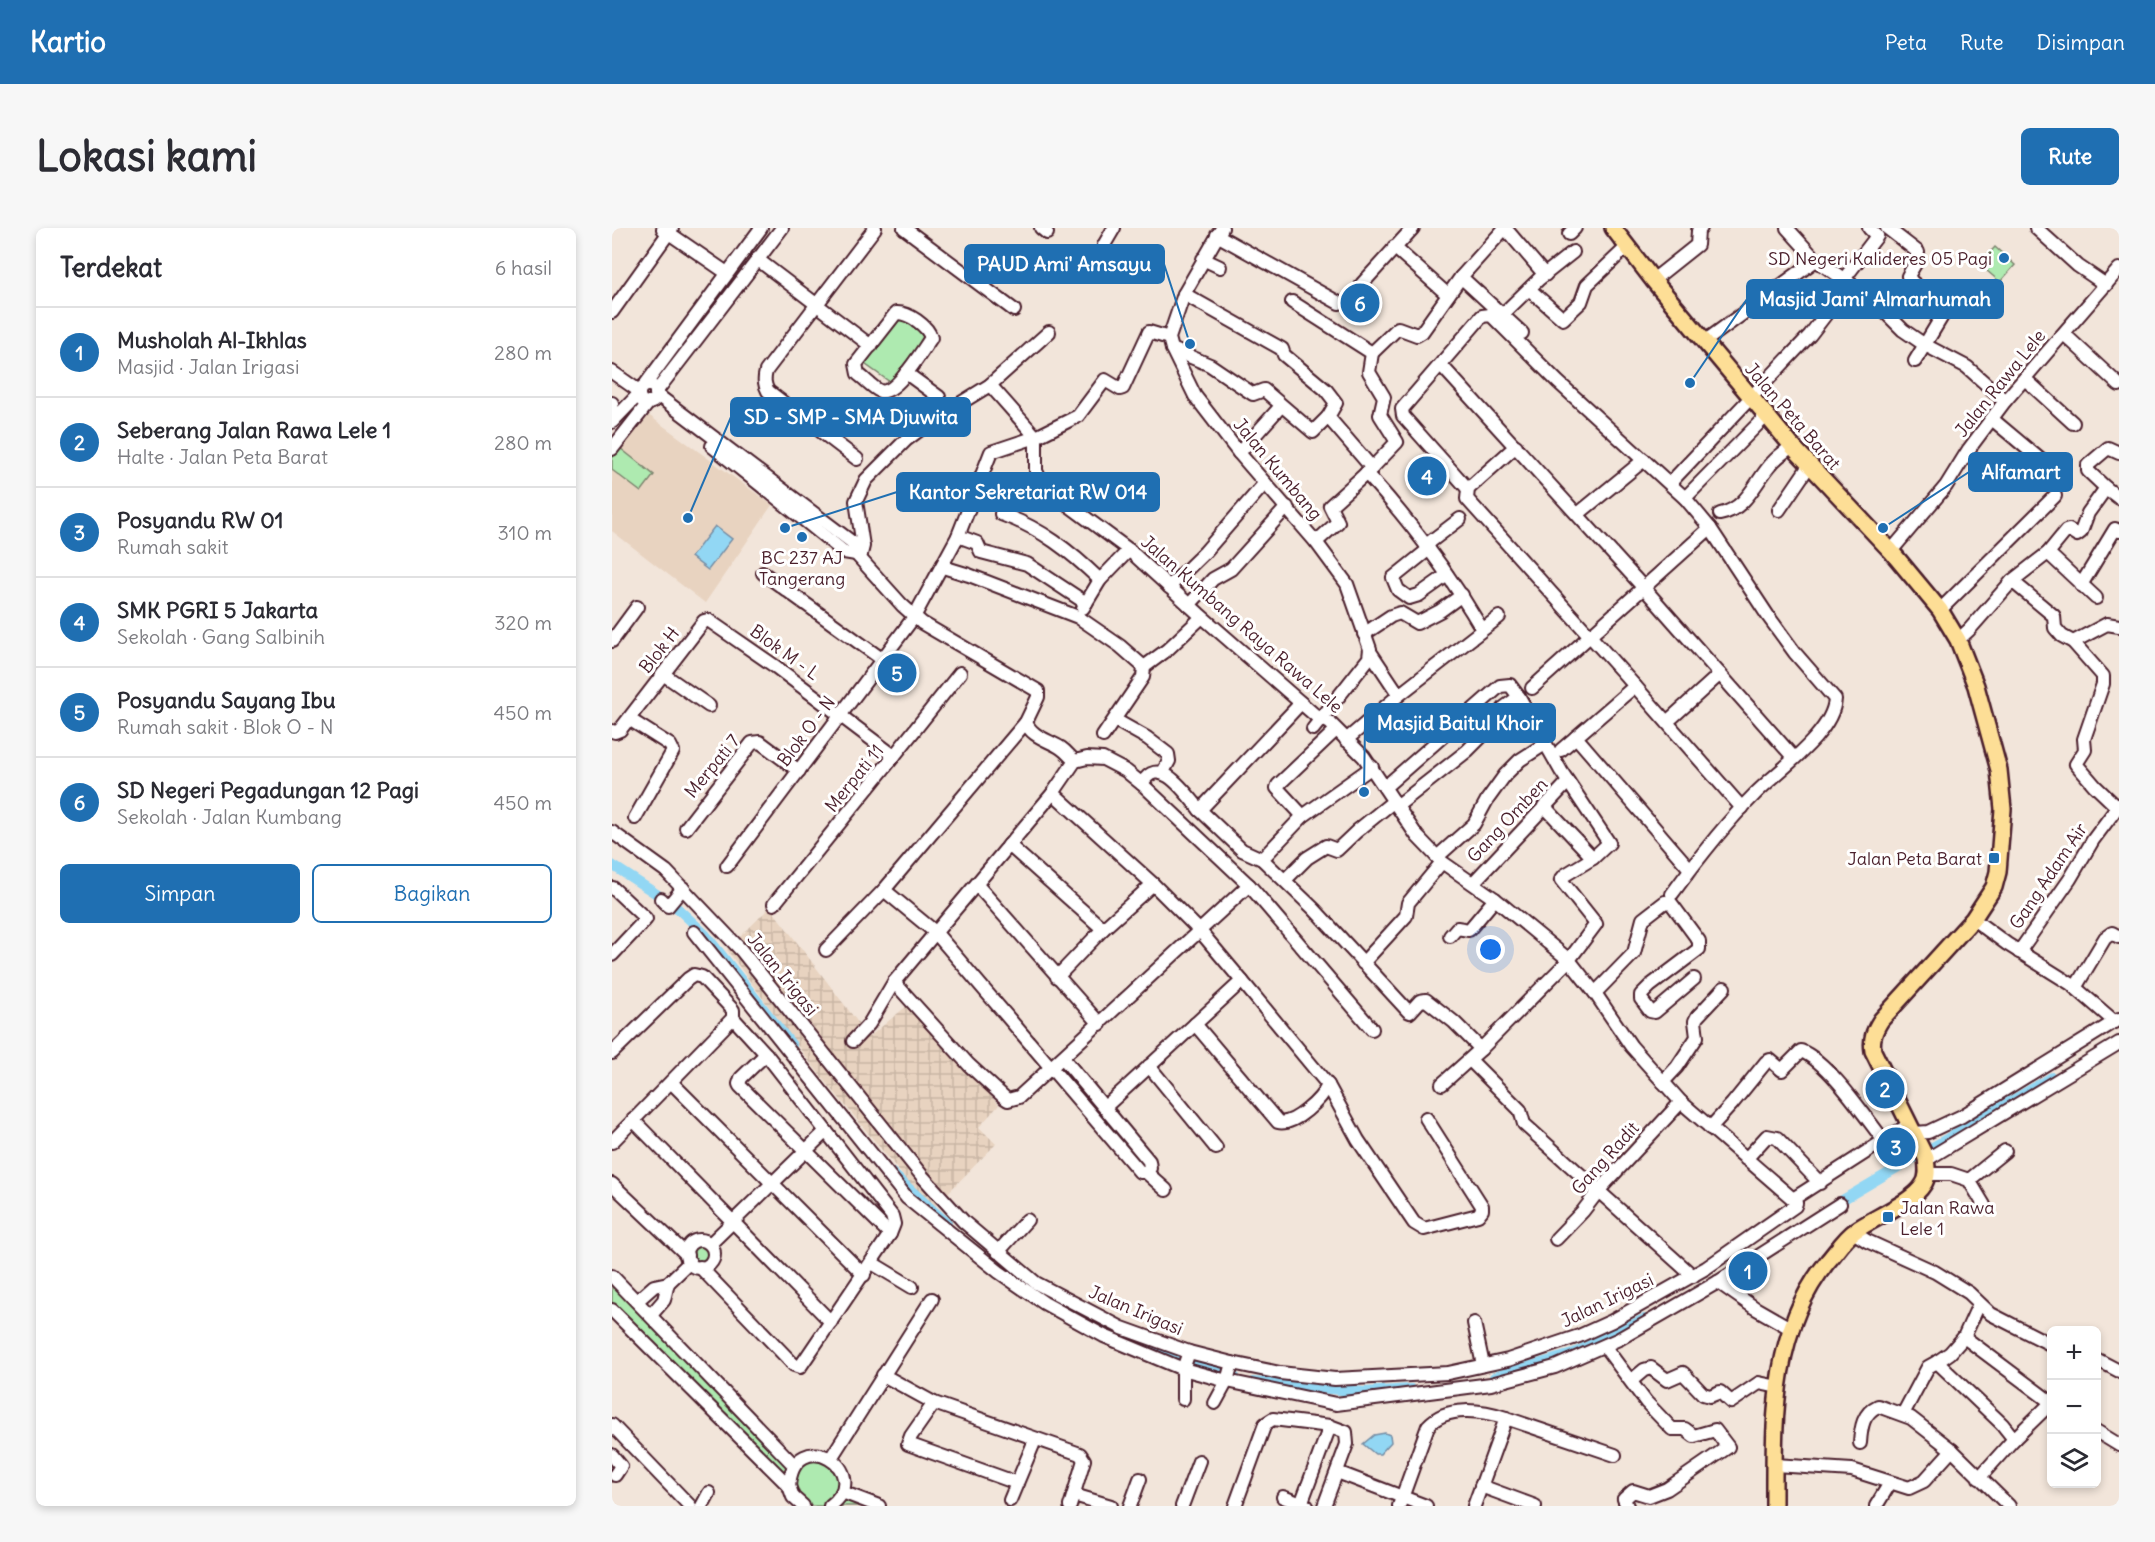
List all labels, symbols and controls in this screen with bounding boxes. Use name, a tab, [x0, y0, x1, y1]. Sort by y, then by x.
text: Kartio	[30, 24, 106, 60]
text: Peta	[1885, 29, 1927, 56]
text: Rute	[1960, 29, 2004, 56]
text: Disimpan	[2037, 29, 2125, 56]
button: Rute	[2021, 128, 2119, 185]
text: Lokasi kami	[36, 130, 257, 182]
callout: PAUD Ami' Amsayu	[965, 245, 1164, 283]
place label: SD Negeri Kalideres 05 Pagi	[1768, 247, 1992, 270]
text: Terdekat	[60, 251, 162, 284]
text: PAUD Ami' Amsayu	[977, 251, 1151, 276]
marker: SD Negeri Kalideres 05 Pagi	[1997, 251, 2011, 265]
text: 6 hasil	[495, 255, 552, 280]
pin: 6	[1340, 280, 1380, 326]
callout: Masjid Jami' Almarhumah	[1747, 280, 2003, 318]
text: Masjid Jami' Almarhumah	[1759, 286, 1992, 311]
street label: Jalan Rawa Lele	[1950, 325, 2050, 441]
text: Musholah Al-Ikhlas	[117, 326, 307, 354]
text: 1	[76, 340, 83, 365]
text: 280 m	[494, 340, 552, 365]
text: Masjid · Jalan Irigasi	[117, 354, 299, 379]
street label: Jalan Peta Barat	[1740, 358, 1846, 474]
callout: SD - SMP - SMA Djuwita	[731, 398, 970, 436]
text: SD - SMP - SMA Djuwita	[744, 404, 959, 429]
street label: Jalan Kumbang	[1229, 413, 1327, 525]
text: Seberang Jalan Rawa Lele 1	[117, 416, 391, 444]
text: 2	[74, 430, 85, 455]
text: 280 m	[494, 430, 552, 455]
text: Halte · Jalan Peta Barat	[117, 444, 328, 469]
callout: Alfamart	[1969, 453, 2072, 491]
pin: 4	[1408, 454, 1446, 498]
text: Alfamart	[1982, 459, 2061, 484]
callout: Kantor Sekretariat RW 014	[897, 473, 1159, 511]
text: Kantor Sekretariat RW 014	[909, 479, 1148, 504]
text: Posyandu RW 01	[117, 506, 283, 534]
text: 3	[74, 520, 85, 545]
text: 310 m	[497, 520, 552, 545]
marker: BC 237 AJ Tangerang	[795, 530, 809, 544]
street label: Jalan Kumbang Raya Rawa Lele	[1136, 530, 1348, 718]
text: Rumah sakit	[117, 534, 228, 559]
place label: BC 237 AJ Tangerang	[759, 546, 845, 590]
text: SMK PGRI 5 Jakarta	[117, 596, 318, 624]
text: 4	[74, 610, 85, 635]
text: 320 m	[494, 610, 552, 635]
street label: Blok M - L	[746, 619, 824, 685]
street label: Blok H	[634, 622, 684, 678]
text: Sekolah · Gang Salbinih	[117, 624, 325, 649]
pin: 5	[878, 650, 916, 696]
text: Posyandu Sayang Ibu	[117, 686, 336, 714]
street label: Blok O - N	[772, 691, 840, 771]
text: 5	[74, 700, 85, 725]
text: 450 m	[493, 700, 552, 725]
callout: Masjid Baitul Khoir	[1365, 704, 1555, 742]
text: Masjid Baitul Khoir	[1377, 710, 1544, 735]
text: Rumah sakit · Blok O - N	[117, 714, 334, 739]
street label: Merpati 7	[679, 729, 745, 802]
street label: Merpati 11	[820, 739, 888, 817]
street label: Gang Omben	[1462, 773, 1552, 867]
text: SD Negeri Pegadungan 12 Pagi	[117, 776, 419, 804]
text: 6	[74, 790, 85, 815]
text: 450 m	[493, 790, 552, 815]
text: Sekolah · Jalan Kumbang	[117, 804, 342, 829]
street label: Gang Adam Air	[2004, 818, 2092, 934]
place label: Jalan Peta Barat	[1848, 847, 1982, 870]
marker: Jalan Peta Barat	[1987, 851, 2001, 865]
button: Simpan	[60, 864, 300, 923]
button: Bagikan	[312, 864, 552, 923]
street label: Jalan Irigasi	[743, 928, 823, 1020]
your location	[1476, 935, 1505, 964]
pin: 2	[1866, 1066, 1904, 1112]
street label: Gang Radit	[1566, 1117, 1644, 1199]
pin: 3	[1876, 1124, 1916, 1170]
place label: Jalan Rawa Lele 1	[1900, 1196, 1994, 1240]
marker: Jalan Rawa Lele 1	[1881, 1210, 1895, 1224]
pin: 1	[1728, 1248, 1768, 1294]
street label: Jalan Irigasi	[1557, 1268, 1657, 1332]
street label: Jalan Irigasi	[1085, 1280, 1187, 1340]
map controls	[2047, 1326, 2101, 1488]
button: +	[2047, 1326, 2101, 1380]
button: −	[2047, 1380, 2101, 1434]
button: layers	[2047, 1434, 2101, 1488]

